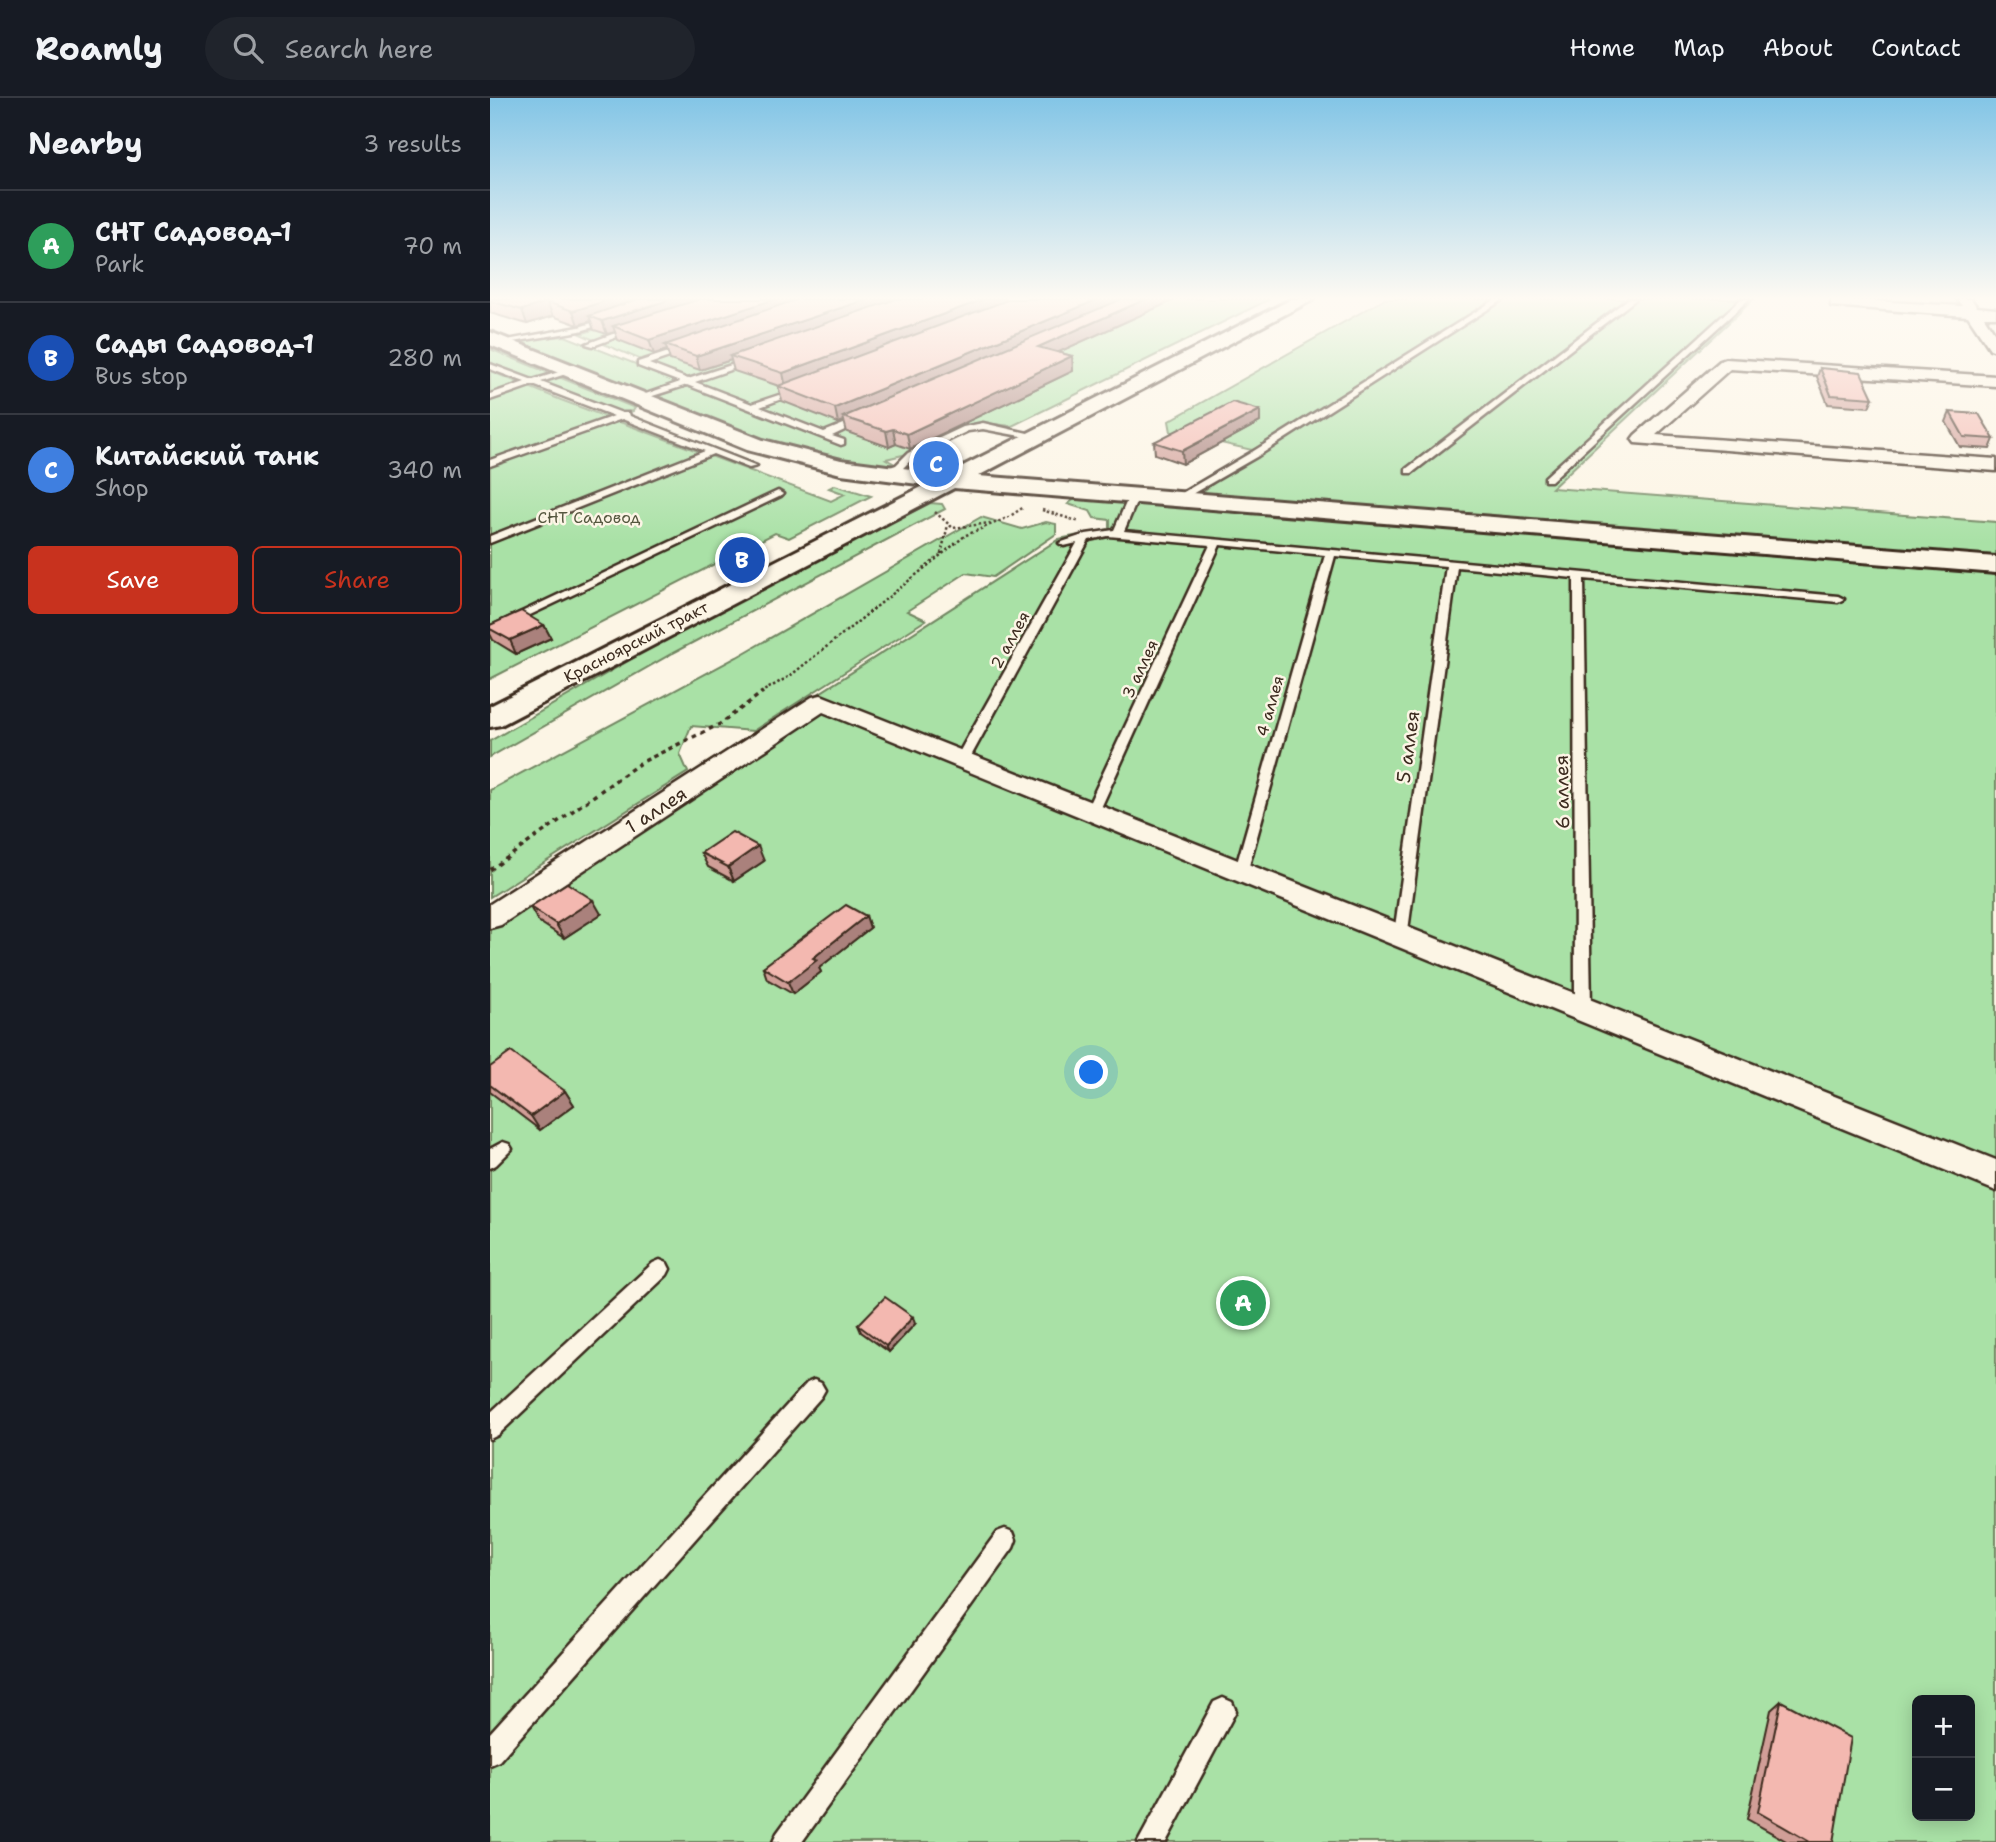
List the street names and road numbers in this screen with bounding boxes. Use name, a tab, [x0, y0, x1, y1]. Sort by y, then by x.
street label: Красноярский тракт	[560, 596, 713, 688]
street label: 2 аллея	[986, 608, 1034, 672]
street label: 3 аллея	[1117, 636, 1163, 702]
street label: 4 аллея	[1251, 673, 1289, 739]
street label: 5 аллея	[1391, 709, 1425, 785]
street label: 6 аллея	[1549, 755, 1575, 829]
street label: 1 аллея	[620, 781, 692, 839]

